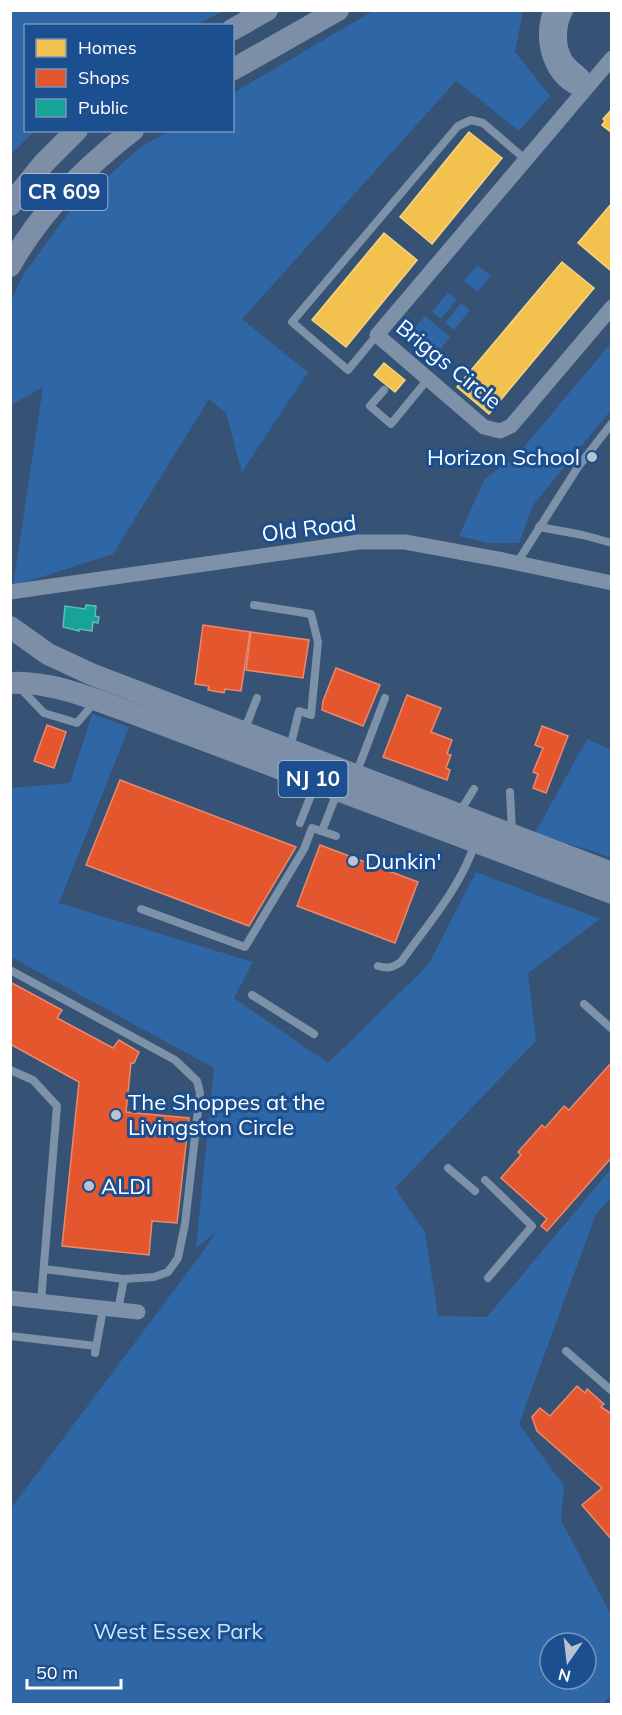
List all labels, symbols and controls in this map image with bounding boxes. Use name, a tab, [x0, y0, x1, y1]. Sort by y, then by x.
legend	[24, 24, 234, 132]
text: Homes	[78, 36, 137, 59]
text: Shops	[78, 66, 130, 89]
text: Public	[78, 96, 128, 119]
road number: CR 609	[20, 174, 107, 210]
street label: Briggs Circle	[391, 313, 507, 415]
place label: Horizon School	[427, 443, 580, 471]
marker: Horizon School	[585, 450, 599, 464]
street label: Old Road	[260, 508, 358, 548]
road number: NJ 10	[278, 761, 348, 797]
place label: Dunkin'	[365, 847, 441, 875]
marker: Dunkin'	[346, 854, 360, 868]
place label: The Shoppes at the Livingston Circle	[128, 1088, 325, 1141]
marker: The Shoppes at the Livingston Circle	[109, 1108, 123, 1122]
place label: ALDI	[101, 1172, 151, 1200]
marker: ALDI	[82, 1179, 96, 1193]
park label: West Essex Park	[93, 1617, 264, 1645]
north arrow	[538, 1631, 598, 1691]
scale bar	[27, 1652, 122, 1690]
text: 50 m	[36, 1661, 78, 1684]
text: N	[556, 1664, 573, 1687]

